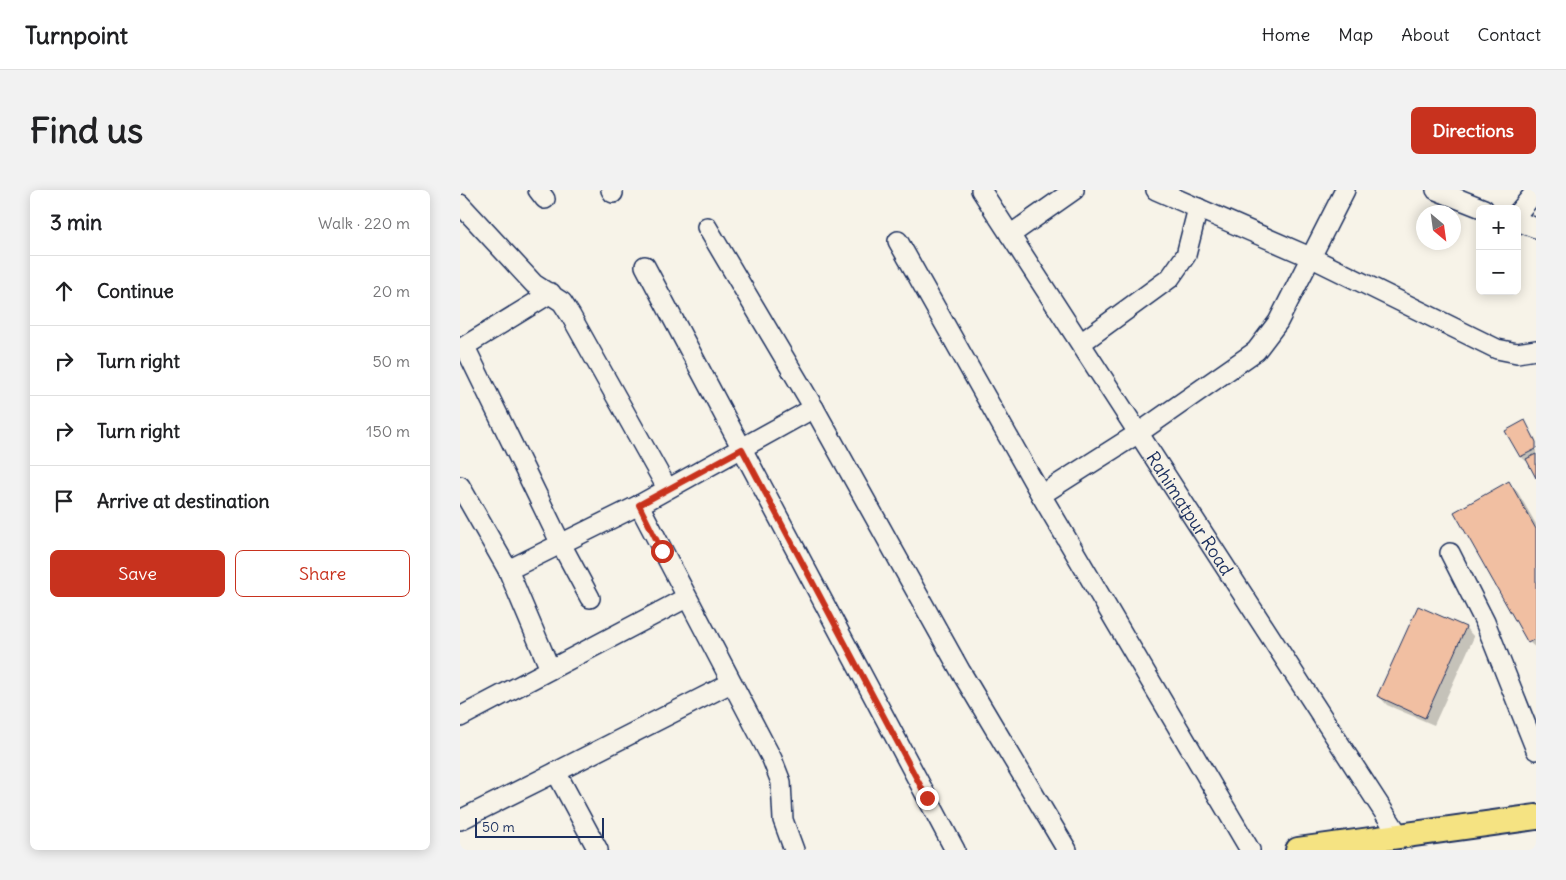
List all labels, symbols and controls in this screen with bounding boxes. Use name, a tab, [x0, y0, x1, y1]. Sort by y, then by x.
text: Turnpoint	[25, 20, 128, 50]
text: Home	[1262, 23, 1310, 46]
text: Map	[1338, 23, 1373, 46]
text: About	[1401, 23, 1449, 46]
text: Contact	[1477, 23, 1541, 46]
button: Directions	[1411, 107, 1536, 154]
text: Find us	[30, 108, 143, 152]
north arrow	[1416, 205, 1461, 250]
map controls	[1476, 205, 1521, 295]
button: +	[1476, 205, 1521, 250]
text: 3 min	[50, 209, 102, 236]
text: Walk · 220 m	[318, 213, 410, 233]
button: −	[1476, 250, 1521, 295]
icon: ahead	[50, 277, 78, 305]
text: Continue	[97, 279, 174, 303]
text: 20 m	[373, 281, 410, 301]
icon: right	[50, 347, 78, 375]
text: Turn right	[97, 349, 180, 373]
text: 50 m	[372, 351, 410, 371]
icon: right	[50, 417, 78, 445]
text: Turn right	[97, 419, 180, 443]
text: 150 m	[366, 421, 410, 441]
street label: Rahimatpur Road	[1142, 447, 1239, 580]
icon: arrive	[50, 487, 78, 515]
text: Arrive at destination	[97, 489, 270, 513]
route start	[651, 540, 674, 563]
button: Save	[50, 550, 225, 597]
button: Share	[235, 550, 410, 597]
route end	[916, 787, 939, 810]
scale bar	[475, 815, 604, 838]
text: 50 m	[482, 818, 515, 836]

